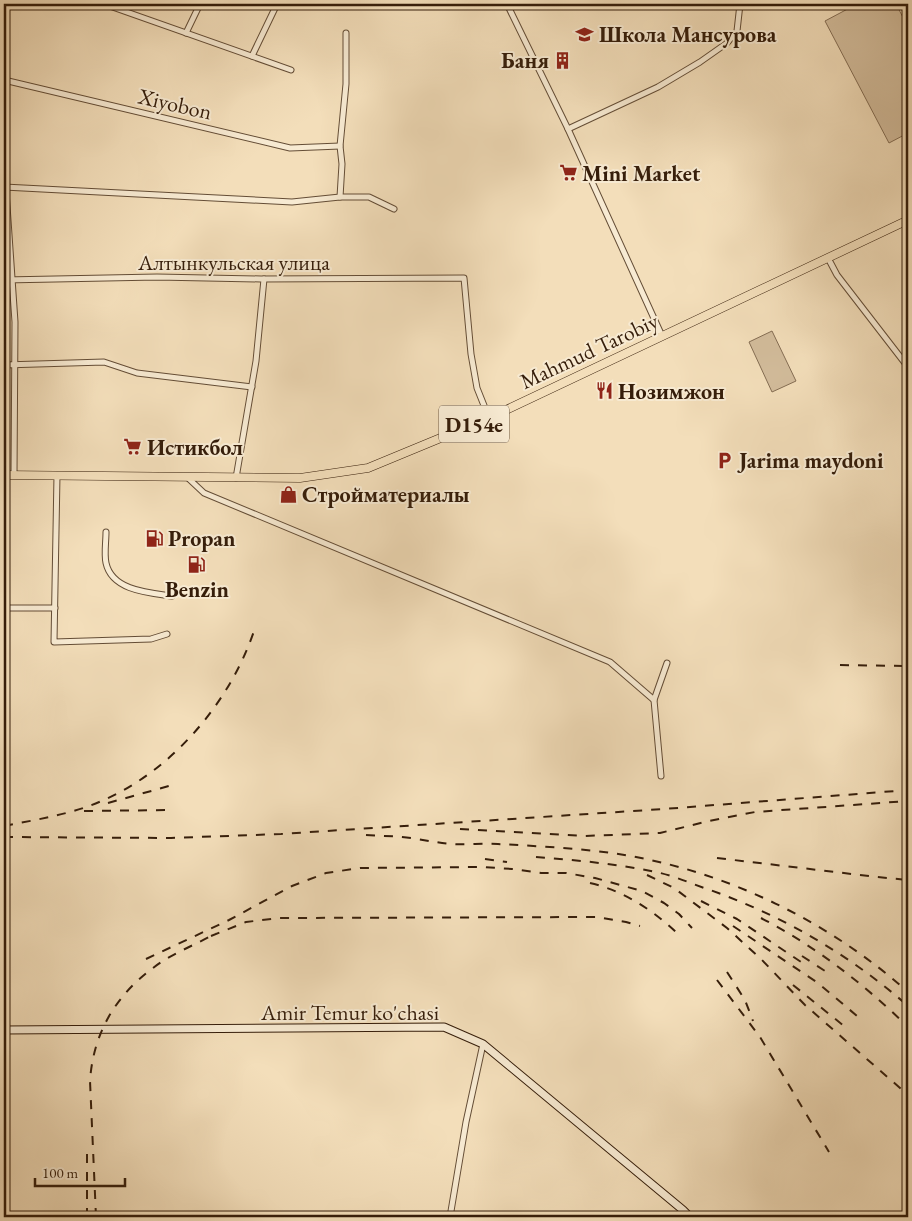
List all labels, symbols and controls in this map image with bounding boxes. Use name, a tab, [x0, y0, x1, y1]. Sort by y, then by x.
place label: Школа Мансурова	[599, 20, 777, 49]
school or university icon: Школа Мансурова	[575, 24, 595, 44]
place label: Баня	[501, 46, 549, 75]
building icon: Баня	[553, 50, 573, 70]
street label: Xiyobon	[134, 81, 215, 127]
place label: Mini Market	[582, 159, 701, 188]
supermarket icon: Mini Market	[558, 163, 578, 183]
street label: Алтынкульская улица	[137, 248, 330, 277]
street label: Mahmud Tarobiy	[515, 306, 663, 396]
place label: Нозимжон	[618, 377, 725, 406]
restaurant icon: Нозимжон	[594, 381, 614, 401]
road number: D154e	[439, 406, 509, 442]
place label: Истикбол	[147, 433, 243, 462]
supermarket icon: Истикбол	[123, 437, 143, 457]
place label: Jarima maydoni	[737, 446, 884, 475]
parking icon: Jarima maydoni	[715, 450, 735, 470]
place label: Стройматериалы	[302, 480, 470, 509]
shop icon: Стройматериалы	[278, 484, 298, 504]
place label: Propan	[168, 524, 236, 553]
fuel station icon: Propan	[144, 528, 164, 548]
fuel station icon: Benzin	[187, 554, 207, 574]
place label: Benzin	[165, 575, 230, 604]
street label: Amir Temur ko'chasi	[260, 998, 439, 1027]
scale bar	[35, 1156, 125, 1188]
text: 100 m	[42, 1163, 79, 1182]

